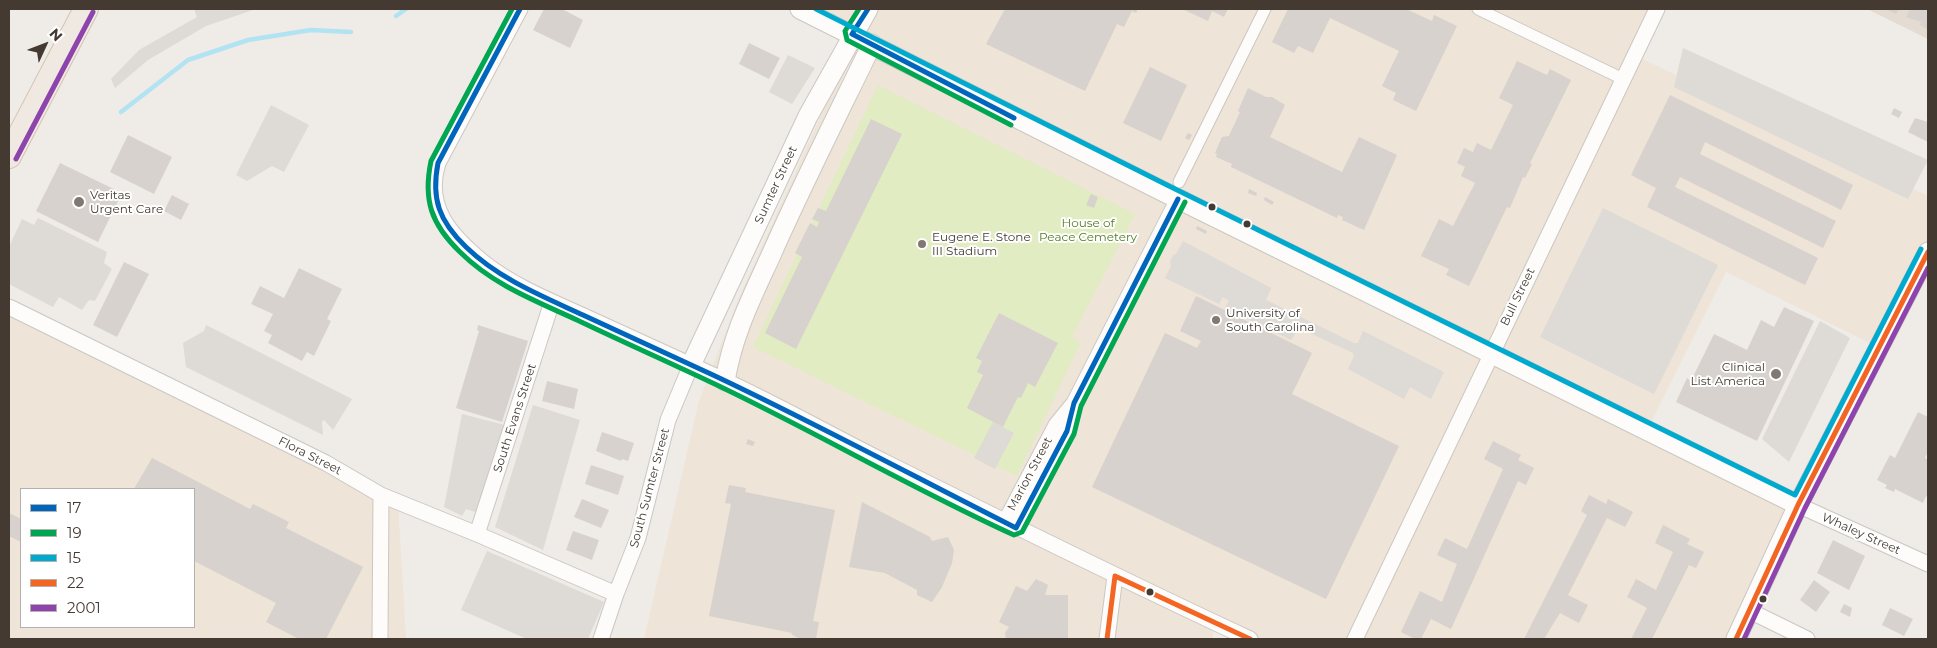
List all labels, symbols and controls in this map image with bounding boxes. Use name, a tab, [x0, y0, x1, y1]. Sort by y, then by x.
north arrow	[20, 20, 70, 70]
text: N	[46, 24, 66, 45]
street label: Sumter Street	[752, 144, 800, 226]
place label: Veritas Urgent Care	[90, 188, 163, 216]
marker: Veritas Urgent Care	[72, 195, 86, 209]
unlabelled marker	[1207, 202, 1217, 212]
park label: House of Peace Cemetery	[1039, 216, 1137, 244]
unlabelled marker	[1242, 219, 1252, 229]
place label: Eugene E. Stone III Stadium	[932, 230, 1031, 258]
marker: Eugene E. Stone III Stadium	[916, 238, 928, 250]
street label: Bull Street	[1498, 266, 1538, 328]
place label: University of South Carolina	[1226, 306, 1314, 334]
marker: University of South Carolina	[1210, 314, 1222, 326]
place label: Clinical List America	[1690, 360, 1765, 388]
street label: South Evans Street	[491, 362, 539, 474]
marker: Clinical List America	[1769, 367, 1783, 381]
street label: South Sumter Street	[627, 427, 673, 549]
street label: Flora Street	[276, 434, 344, 478]
street label: Marion Street	[1005, 435, 1055, 513]
legend	[20, 488, 195, 628]
text: 17	[67, 498, 81, 517]
street label: Whaley Street	[1819, 510, 1903, 558]
text: 19	[67, 523, 82, 542]
text: 15	[67, 548, 81, 567]
text: 22	[67, 573, 84, 592]
unlabelled marker	[1145, 587, 1155, 597]
unlabelled marker	[1758, 594, 1768, 604]
text: 2001	[67, 598, 101, 617]

